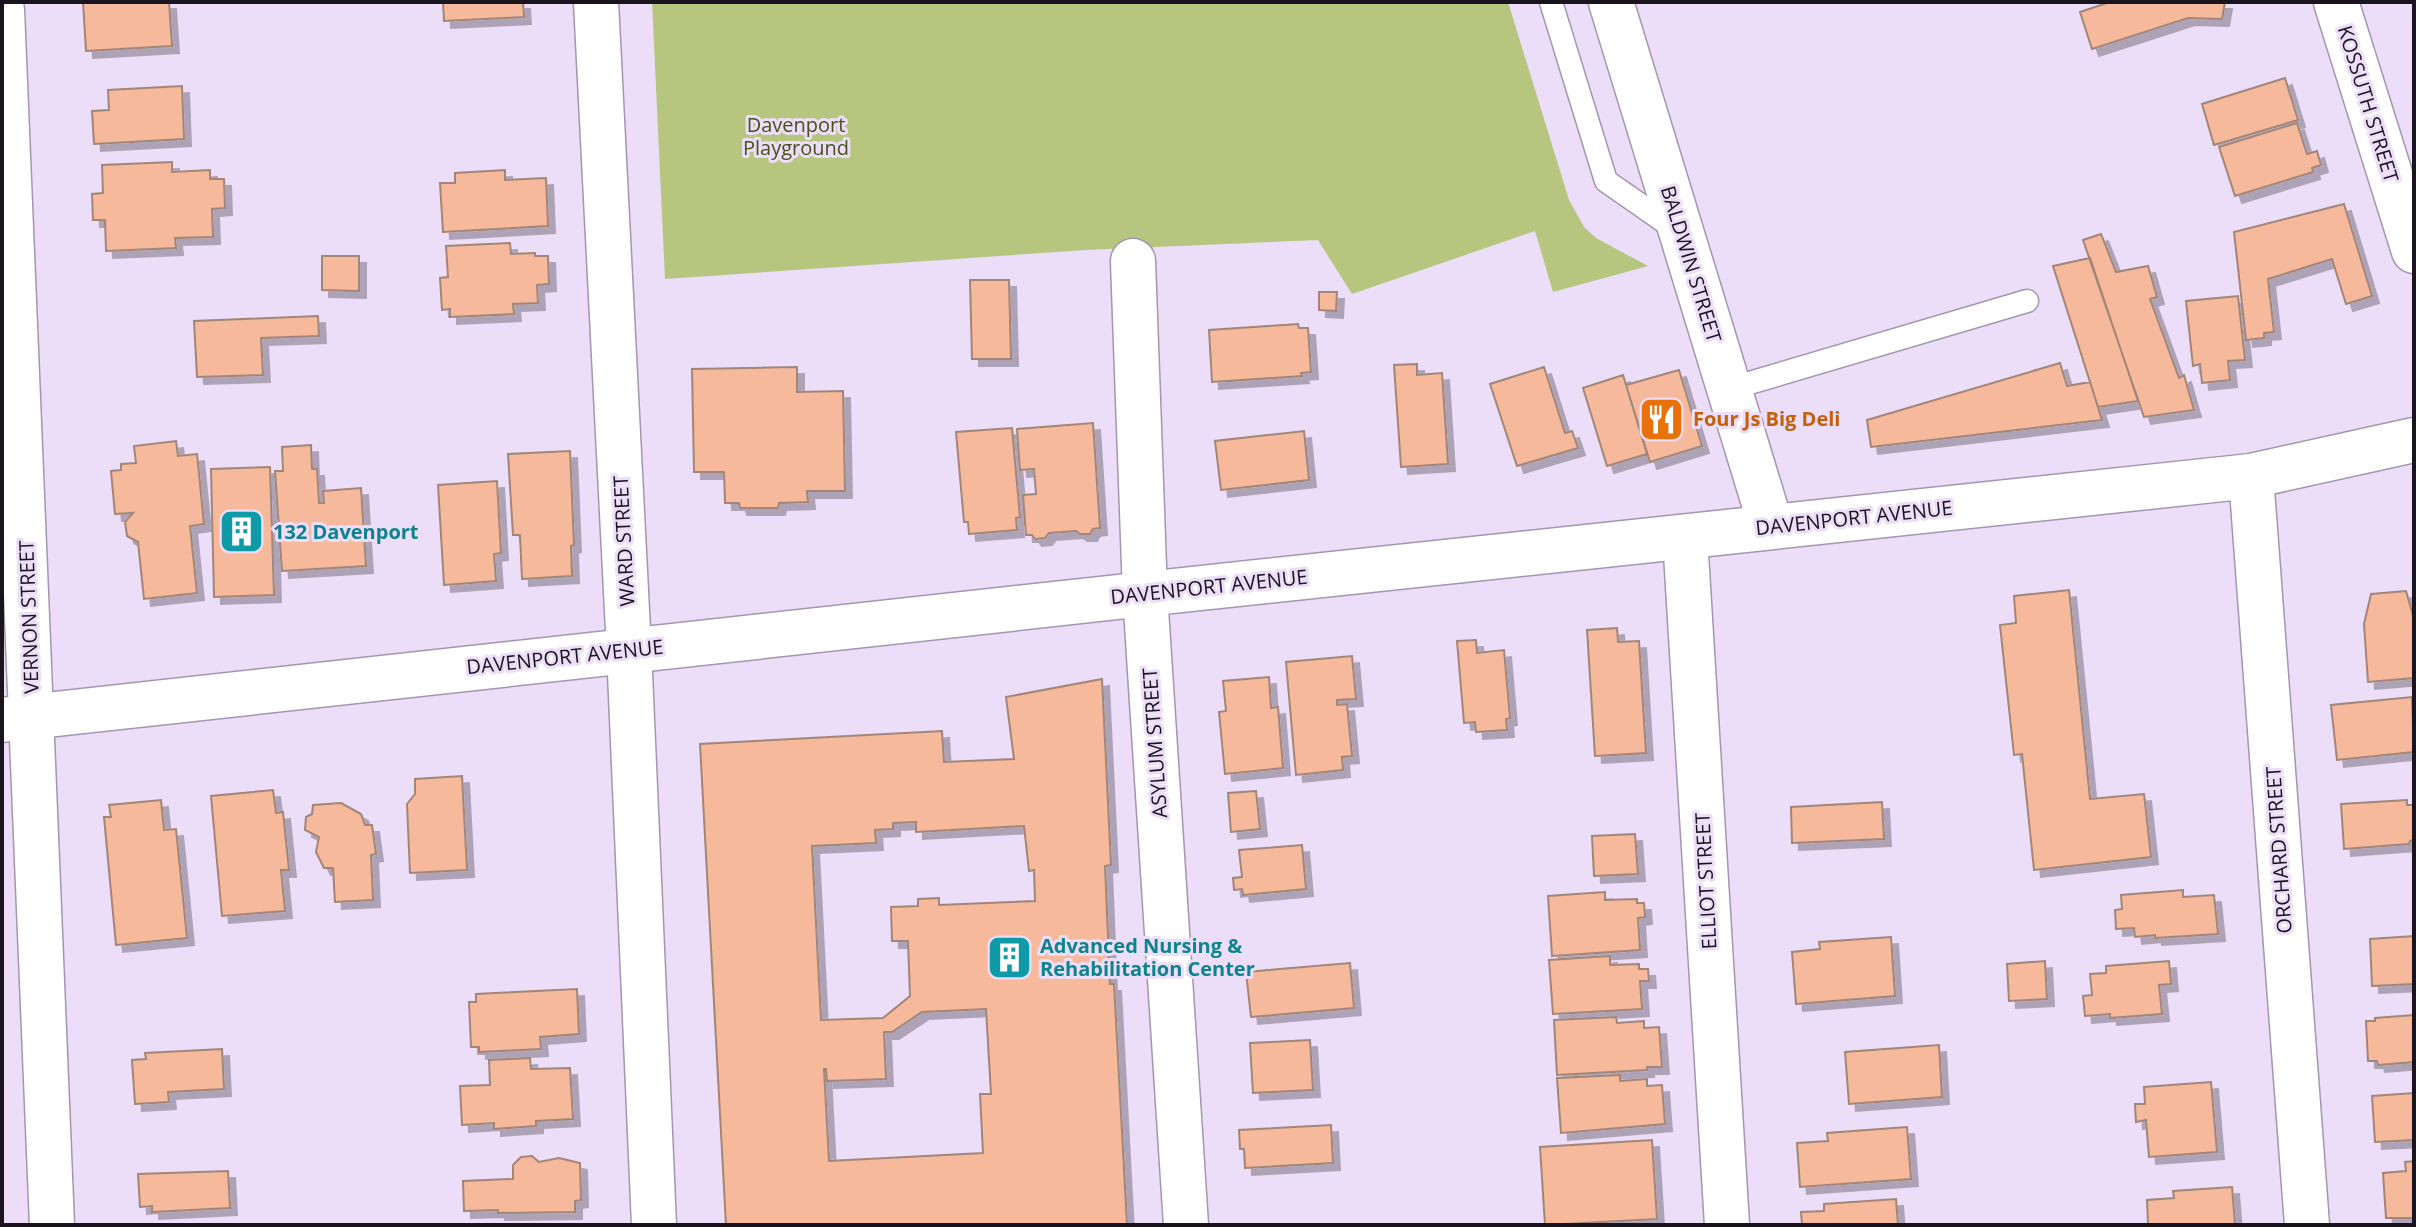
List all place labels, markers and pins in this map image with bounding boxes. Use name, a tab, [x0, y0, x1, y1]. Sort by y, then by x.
restaurant icon: Four Js Big Deli	[1638, 395, 1686, 443]
place label: Four Js Big Deli	[1693, 405, 1840, 432]
building icon: 132 Davenport	[218, 508, 266, 556]
place label: 132 Davenport	[273, 518, 419, 545]
place label: Advanced Nursing & Rehabilitation Center	[1040, 932, 1255, 982]
building icon: Advanced Nursing & Rehabilitation Center	[985, 934, 1033, 982]

